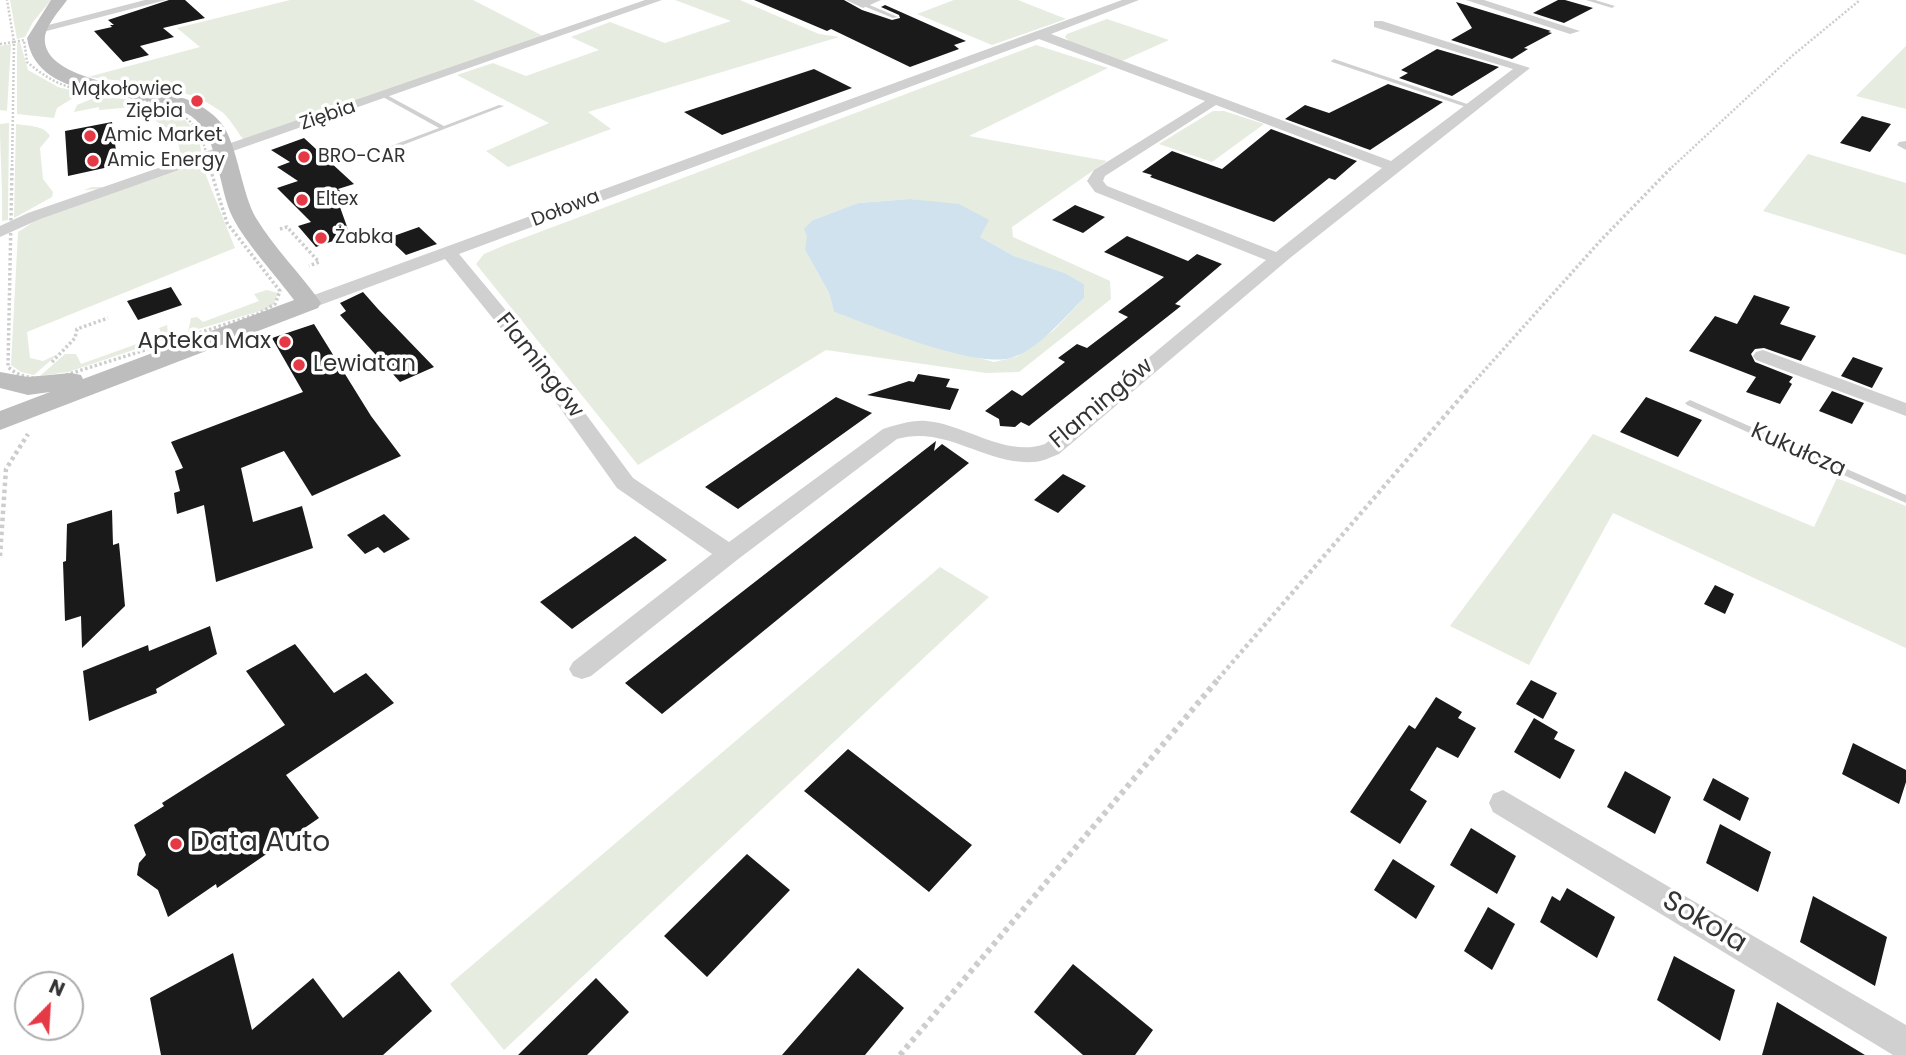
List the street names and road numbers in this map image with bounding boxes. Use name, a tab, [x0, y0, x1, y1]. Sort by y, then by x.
street label: Ziębia	[297, 96, 359, 136]
street label: Dołowa	[529, 186, 603, 232]
street label: Flamingów	[489, 308, 589, 424]
street label: Flamingów	[1045, 353, 1159, 455]
street label: Kukułcza	[1746, 418, 1850, 484]
street label: Sokola	[1656, 885, 1752, 961]

